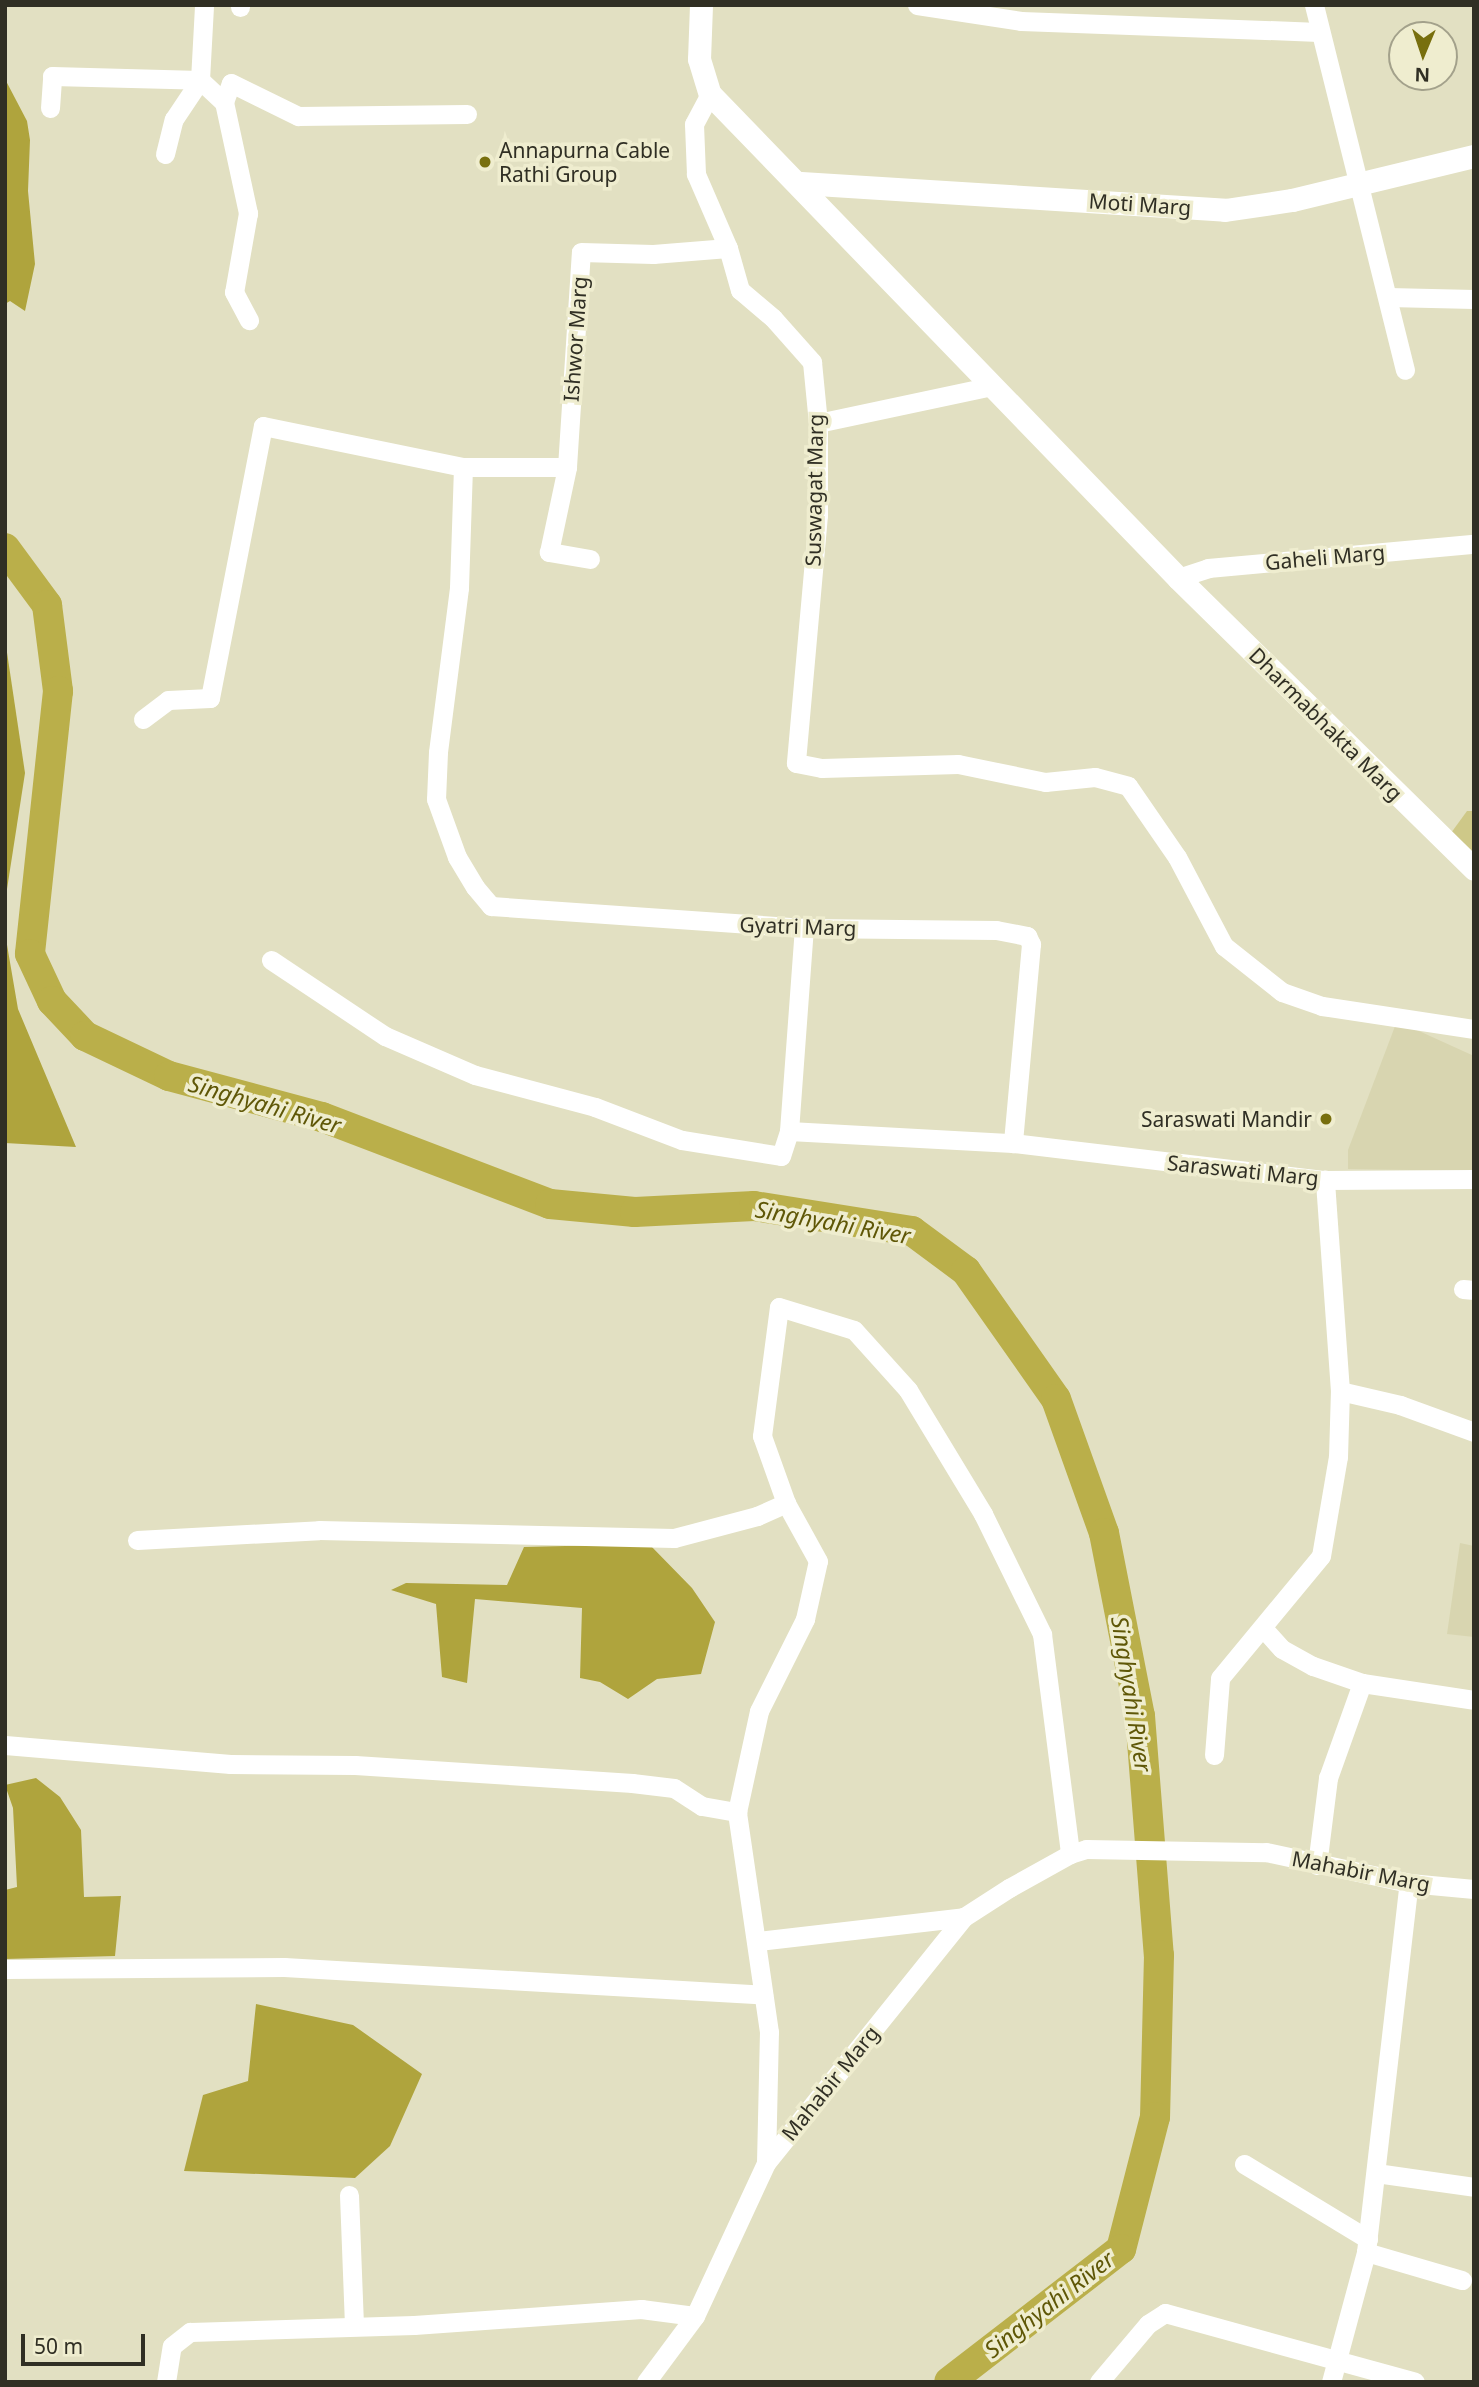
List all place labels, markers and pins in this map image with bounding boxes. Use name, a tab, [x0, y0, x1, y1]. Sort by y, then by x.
place label: Annapurna Cable Rathi Group	[499, 137, 670, 187]
marker: Annapurna Cable Rathi Group	[477, 154, 493, 170]
place label: Saraswati Mandir	[1141, 1106, 1312, 1132]
marker: Saraswati Mandir	[1318, 1111, 1334, 1127]

